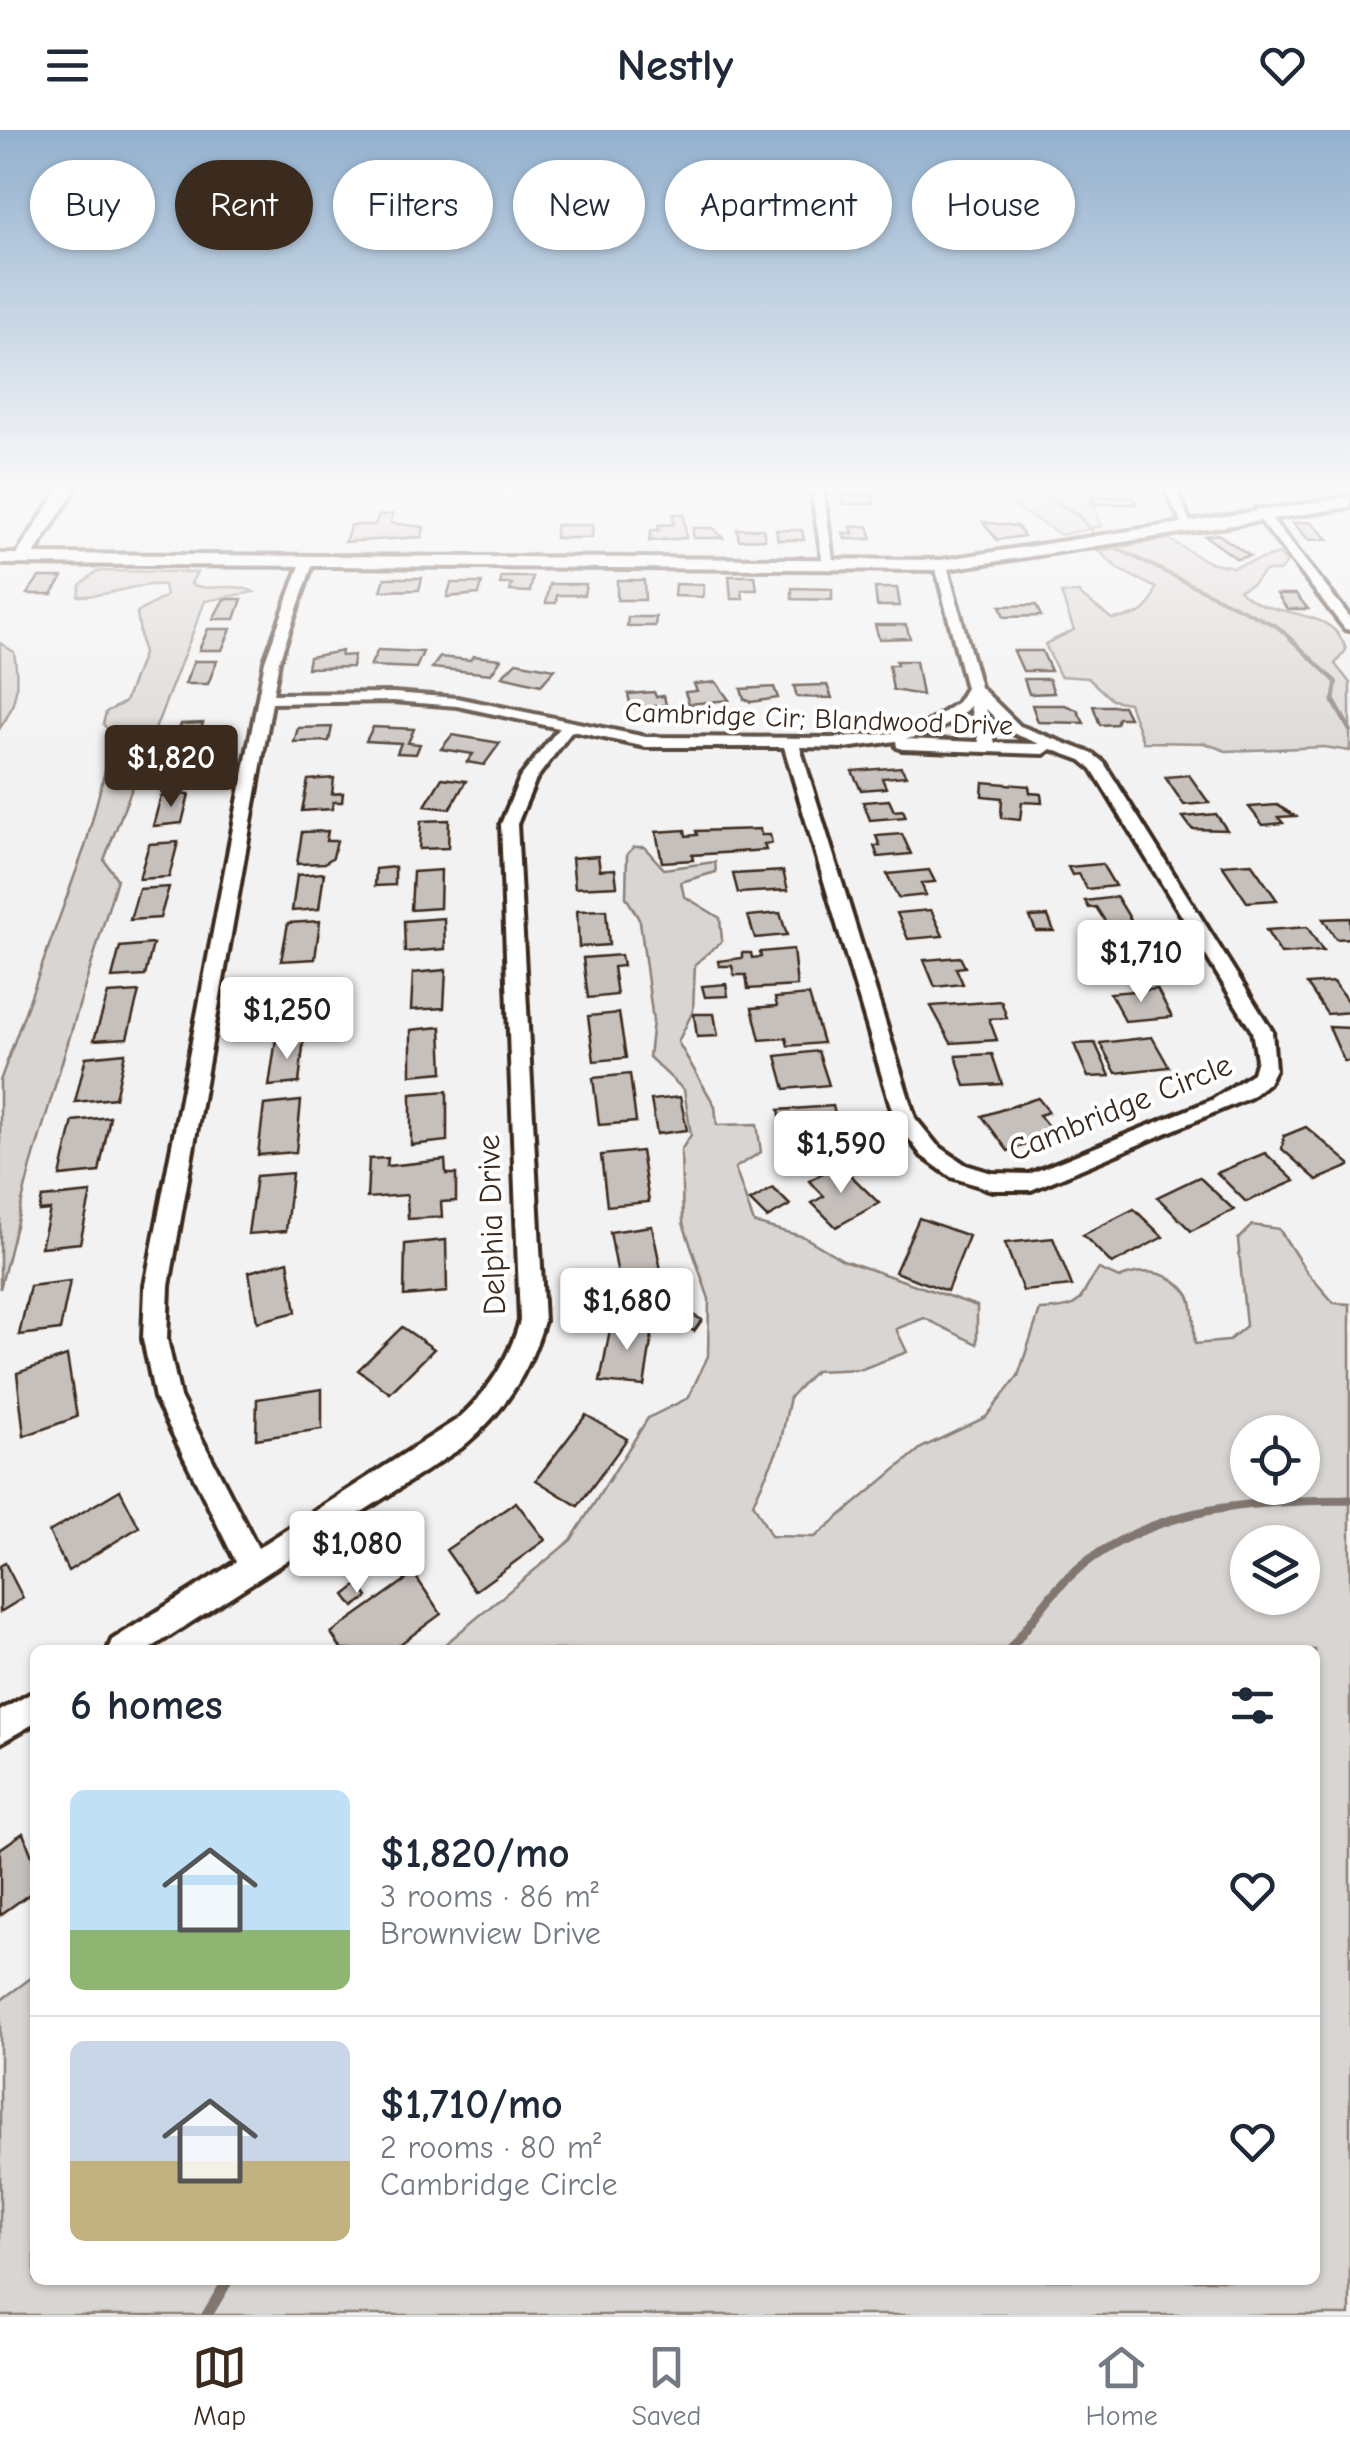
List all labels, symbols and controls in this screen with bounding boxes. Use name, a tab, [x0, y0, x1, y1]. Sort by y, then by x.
icon: menu	[40, 38, 95, 93]
icon: heart	[1255, 38, 1310, 93]
text: Nestly	[617, 39, 733, 91]
chip: Buy	[30, 160, 155, 250]
chip: Rent	[175, 160, 313, 250]
chip: Filters	[333, 160, 493, 250]
chip: New	[513, 160, 645, 250]
chip: Apartment	[665, 160, 892, 250]
chip: House	[912, 160, 1075, 250]
street label: Cambridge Cir; Blandwood Drive	[624, 696, 1014, 742]
pin: $1,820	[90, 725, 252, 810]
text: $1,820	[127, 739, 215, 776]
pin: $1,710	[1060, 920, 1222, 1005]
text: $1,710	[1099, 934, 1183, 971]
pin: $1,250	[206, 977, 368, 1062]
text: $1,250	[242, 991, 332, 1028]
street label: Cambridge Circle	[1003, 1046, 1237, 1169]
pin: $1,590	[760, 1111, 922, 1196]
text: $1,590	[796, 1125, 886, 1162]
street label: Delphia Drive	[470, 1134, 513, 1316]
pin: $1,680	[546, 1268, 708, 1353]
text: $1,680	[582, 1282, 672, 1319]
map controls	[1230, 1415, 1320, 1615]
button: locate	[1230, 1415, 1320, 1505]
pin: $1,080	[276, 1511, 438, 1596]
text: $1,080	[312, 1525, 402, 1562]
button: layers	[1230, 1525, 1320, 1615]
icon: filters	[1225, 1678, 1280, 1733]
text: 6 homes	[70, 1681, 223, 1730]
text: $1,820/mo	[380, 1829, 570, 1878]
icon: home	[150, 1830, 270, 1950]
icon: heart	[1225, 1863, 1280, 1918]
text: 3 rooms · 86 m²	[380, 1878, 599, 1915]
text: Brownview Drive	[380, 1915, 601, 1952]
text: $1,710/mo	[380, 2080, 563, 2129]
icon: home	[150, 2081, 270, 2201]
icon: heart	[1225, 2114, 1280, 2169]
text: 2 rooms · 80 m²	[380, 2129, 601, 2166]
text: Cambridge Circle	[380, 2166, 617, 2203]
tab: Map	[192, 2340, 247, 2432]
tab: Saved	[631, 2340, 701, 2432]
tab: Home	[1086, 2340, 1158, 2432]

